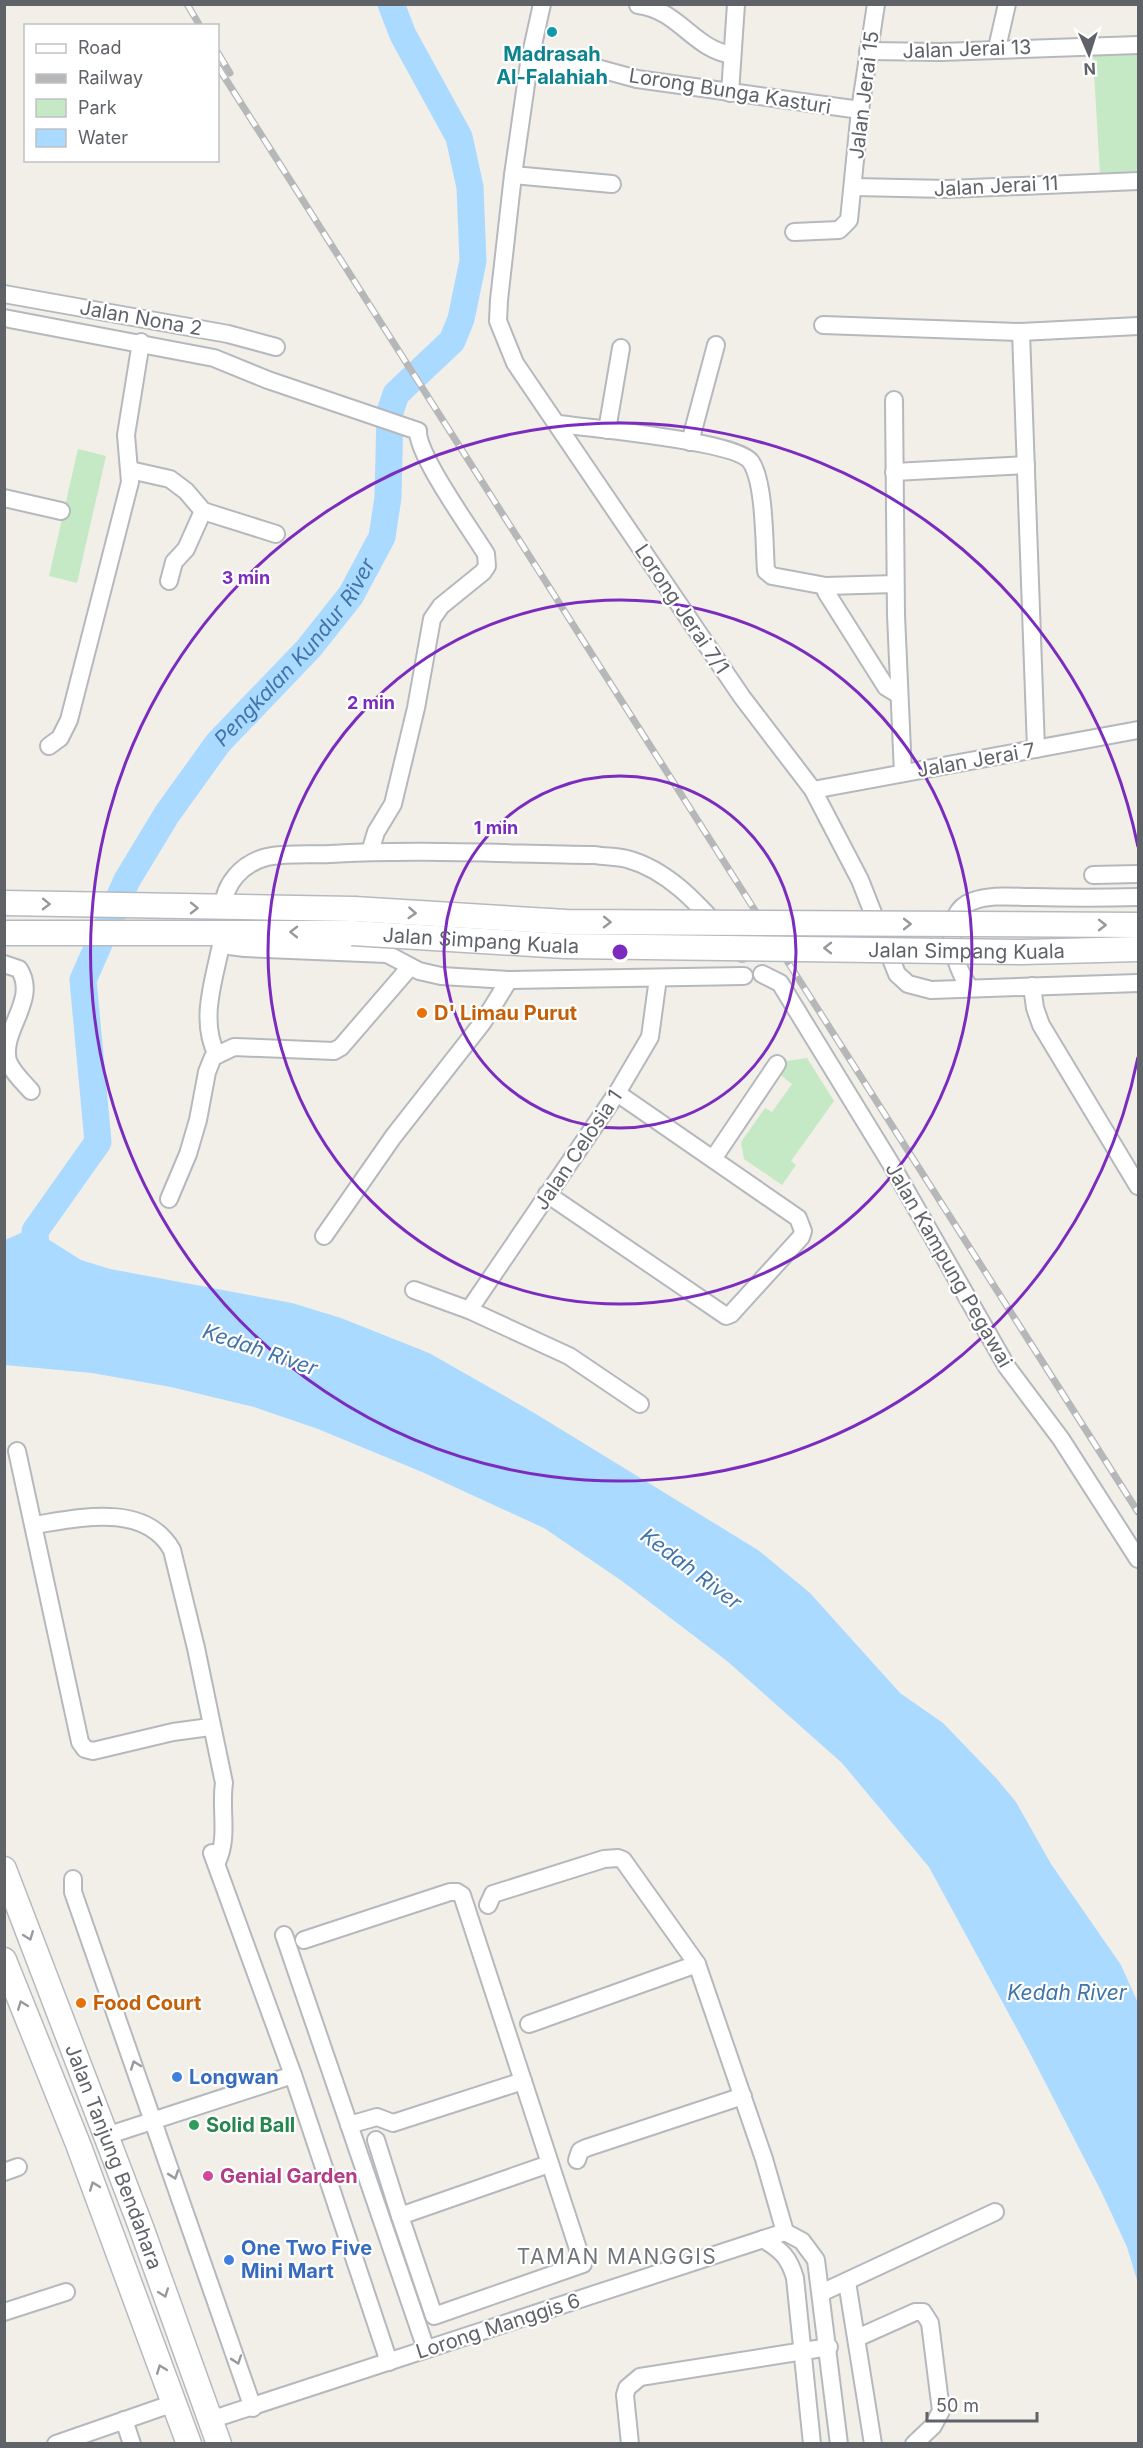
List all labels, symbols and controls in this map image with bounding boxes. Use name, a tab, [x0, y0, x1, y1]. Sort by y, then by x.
legend	[24, 24, 219, 162]
north arrow	[1059, 24, 1119, 84]
marker: Madrasah Al-Falahiah	[545, 25, 559, 39]
street label: Jalan Jerai 15	[844, 30, 884, 160]
street label: Jalan Jerai 13	[902, 35, 1032, 63]
text: Road	[78, 37, 121, 58]
place label: Madrasah Al-Falahiah	[496, 42, 608, 89]
text: N	[1083, 59, 1096, 79]
street label: Lorong Bunga Kasturi	[627, 63, 833, 119]
text: Railway	[78, 67, 143, 88]
text: Park	[78, 97, 117, 118]
text: Water	[78, 127, 128, 148]
street label: Jalan Jerai 11	[933, 171, 1059, 201]
street label: Jalan Nona 2	[78, 295, 204, 341]
street label: Lorong Jerai 7/1	[630, 540, 734, 678]
water label: Pengkalan Kundur River	[209, 553, 381, 751]
text: 3 min	[222, 567, 270, 588]
text: 2 min	[347, 692, 395, 713]
street label: Jalan Jerai 7	[915, 738, 1037, 782]
text: 1 min	[474, 817, 518, 838]
one-way arrow	[42, 898, 51, 910]
one-way arrow	[190, 901, 199, 914]
one-way arrow	[408, 906, 417, 919]
one-way arrow	[603, 916, 612, 928]
one-way arrow	[903, 918, 912, 930]
one-way arrow	[1098, 919, 1107, 931]
street label: Jalan Simpang Kuala	[382, 923, 579, 958]
one-way arrow	[289, 926, 298, 938]
street label: Jalan Simpang Kuala	[868, 938, 1065, 964]
centre of rings	[610, 942, 630, 962]
one-way arrow	[824, 942, 833, 954]
place label: D' Limau Purut	[434, 1001, 577, 1025]
marker: D' Limau Purut	[415, 1006, 429, 1020]
street label: Jalan Celosia 1	[529, 1085, 627, 1215]
street label: Jalan Kampung Pegawai	[881, 1158, 1017, 1372]
water label: Kedah River	[200, 1318, 322, 1381]
water label: Kedah River	[636, 1523, 747, 1615]
one-way arrow	[22, 1930, 35, 1940]
water label: Kedah River	[1007, 1980, 1128, 2005]
place label: Food Court	[93, 1991, 201, 2015]
marker: Food Court	[74, 1996, 88, 2010]
one-way arrow	[17, 2000, 29, 2011]
street label: Jalan Tanjung Bendahara	[60, 2041, 167, 2273]
one-way arrow	[130, 2060, 142, 2071]
place label: Longwan	[189, 2065, 279, 2089]
marker: Longwan	[170, 2070, 184, 2084]
place label: Solid Ball	[206, 2113, 295, 2137]
marker: Solid Ball	[187, 2118, 201, 2132]
place label: Genial Garden	[220, 2164, 358, 2188]
marker: Genial Garden	[201, 2169, 215, 2183]
one-way arrow	[166, 2170, 179, 2180]
one-way arrow	[88, 2181, 101, 2192]
place label: One Two Five Mini Mart	[241, 2236, 372, 2283]
district label: TAMAN MANGGIS	[517, 2244, 717, 2269]
marker: One Two Five Mini Mart	[222, 2253, 236, 2267]
one-way arrow	[157, 2287, 170, 2298]
street label: Lorong Manggis 6	[413, 2288, 583, 2364]
one-way arrow	[230, 2354, 242, 2365]
one-way arrow	[156, 2364, 169, 2375]
scale bar	[927, 2385, 1036, 2423]
text: 50 m	[936, 2395, 979, 2416]

